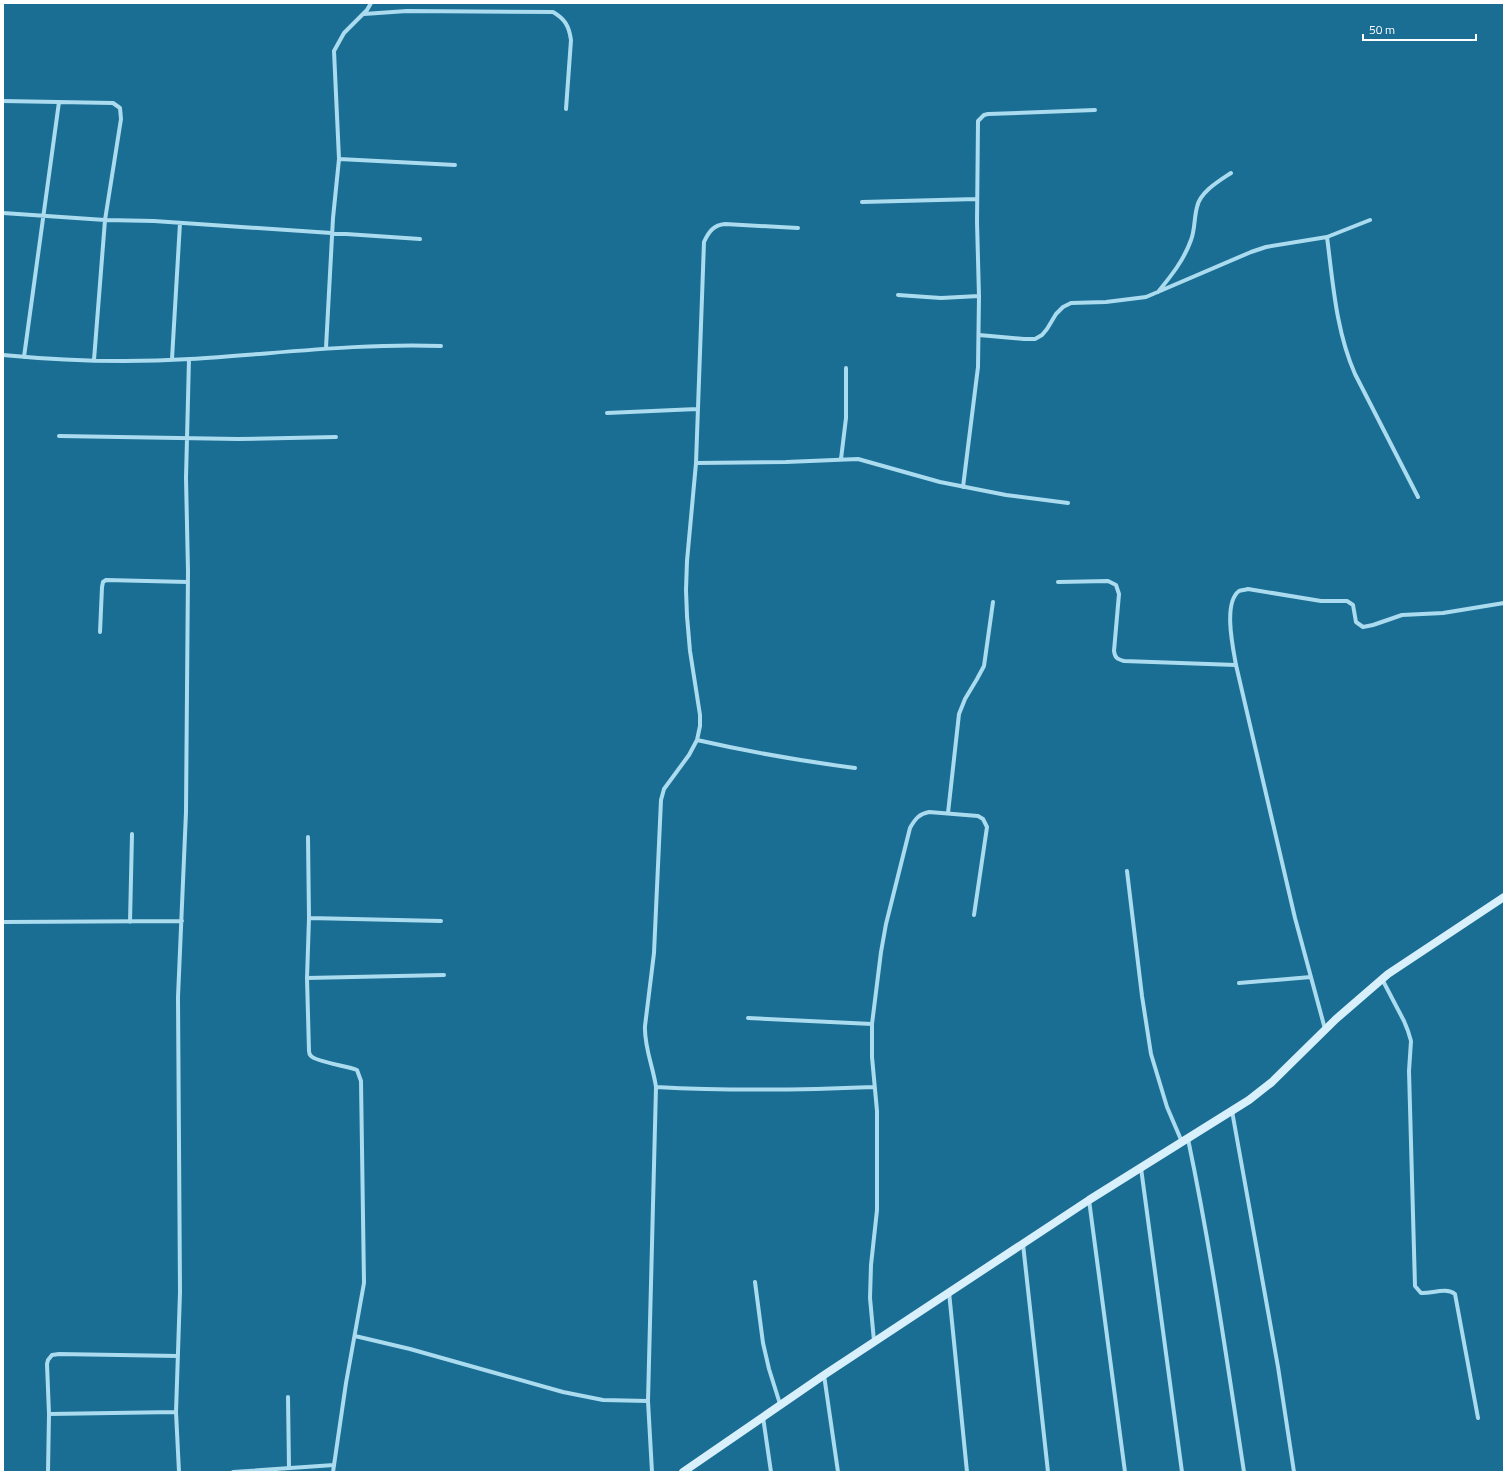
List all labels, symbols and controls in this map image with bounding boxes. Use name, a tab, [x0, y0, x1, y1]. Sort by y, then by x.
scale bar	[1363, 16, 1476, 42]
text: 50 m	[1369, 20, 1395, 39]

